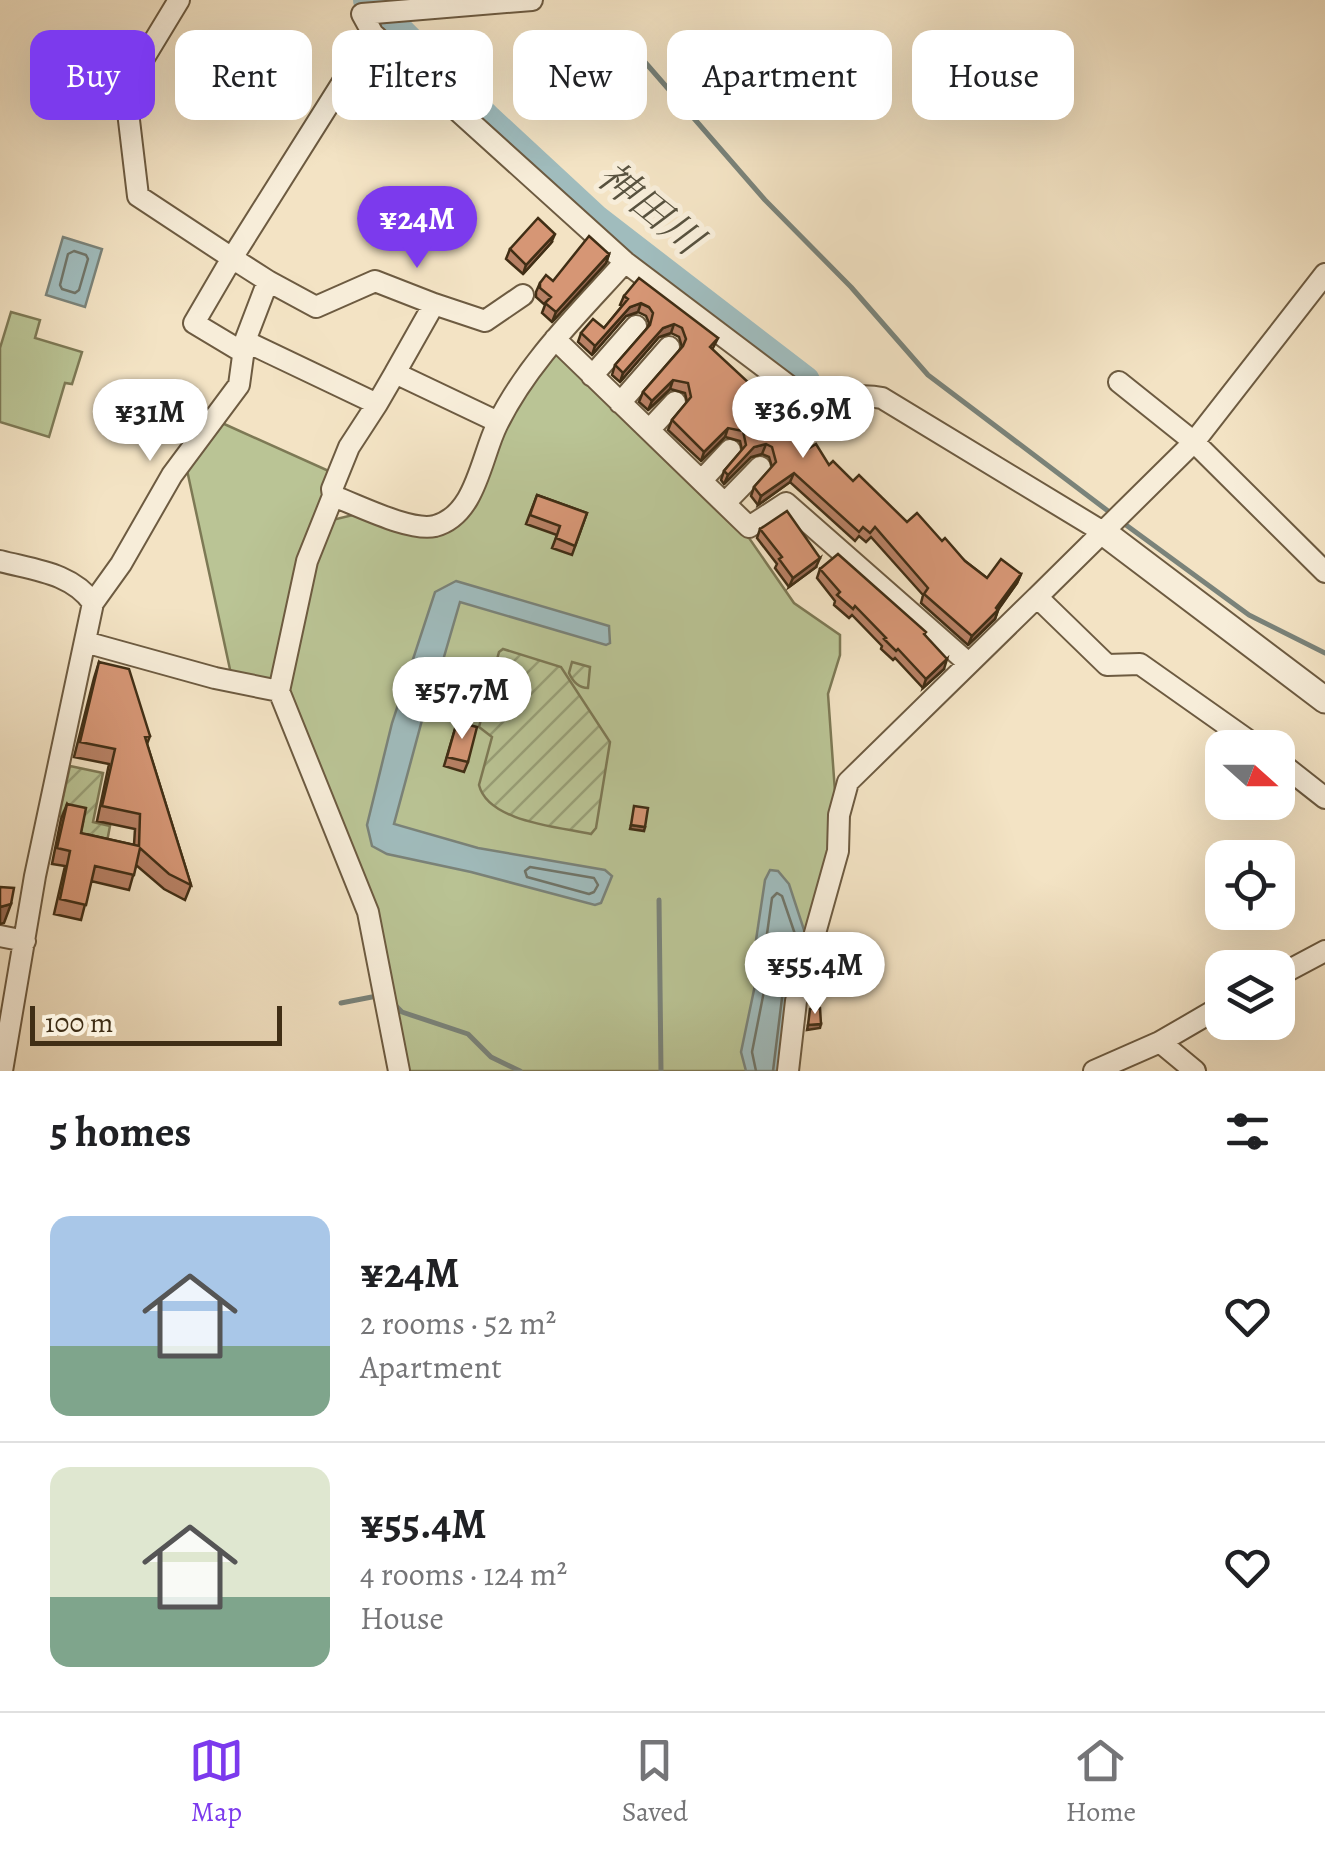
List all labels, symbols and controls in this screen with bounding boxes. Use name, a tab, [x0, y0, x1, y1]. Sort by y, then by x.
chip: Buy	[30, 30, 155, 120]
chip: Rent	[175, 30, 312, 120]
chip: Filters	[332, 30, 493, 120]
chip: New	[513, 30, 647, 120]
chip: Apartment	[667, 30, 892, 120]
chip: House	[912, 30, 1074, 120]
water label: 神田川	[586, 149, 717, 270]
pin: ¥24M	[358, 186, 476, 271]
text: ¥24M	[379, 196, 455, 240]
pin: ¥36.9M	[722, 376, 884, 461]
pin: ¥31M	[91, 379, 209, 464]
text: ¥36.9M	[754, 386, 852, 430]
text: ¥31M	[115, 389, 185, 433]
pin: ¥57.7M	[381, 657, 543, 742]
text: ¥57.7M	[414, 667, 510, 711]
north arrow	[1205, 730, 1295, 820]
map controls	[1205, 730, 1295, 1040]
button: locate	[1205, 840, 1295, 930]
pin: ¥55.4M	[734, 932, 896, 1017]
text: ¥55.4M	[767, 942, 863, 986]
button: layers	[1205, 950, 1295, 1040]
scale bar	[30, 1001, 282, 1046]
text: 100 m	[45, 1004, 113, 1042]
text: 5 homes	[50, 1103, 191, 1160]
icon: filters	[1220, 1104, 1275, 1159]
text: ¥24M	[360, 1244, 459, 1301]
icon: home	[130, 1256, 250, 1376]
icon: heart	[1220, 1289, 1275, 1344]
text: 2 rooms · 52 m²	[360, 1301, 556, 1345]
text: Apartment	[360, 1345, 502, 1389]
text: ¥55.4M	[360, 1495, 487, 1552]
icon: home	[130, 1507, 250, 1627]
icon: heart	[1220, 1540, 1275, 1595]
text: 4 rooms · 124 m²	[360, 1552, 567, 1596]
text: House	[360, 1596, 444, 1640]
tab: Map	[189, 1733, 244, 1831]
tab: Saved	[622, 1733, 688, 1831]
tab: Home	[1066, 1733, 1136, 1831]

